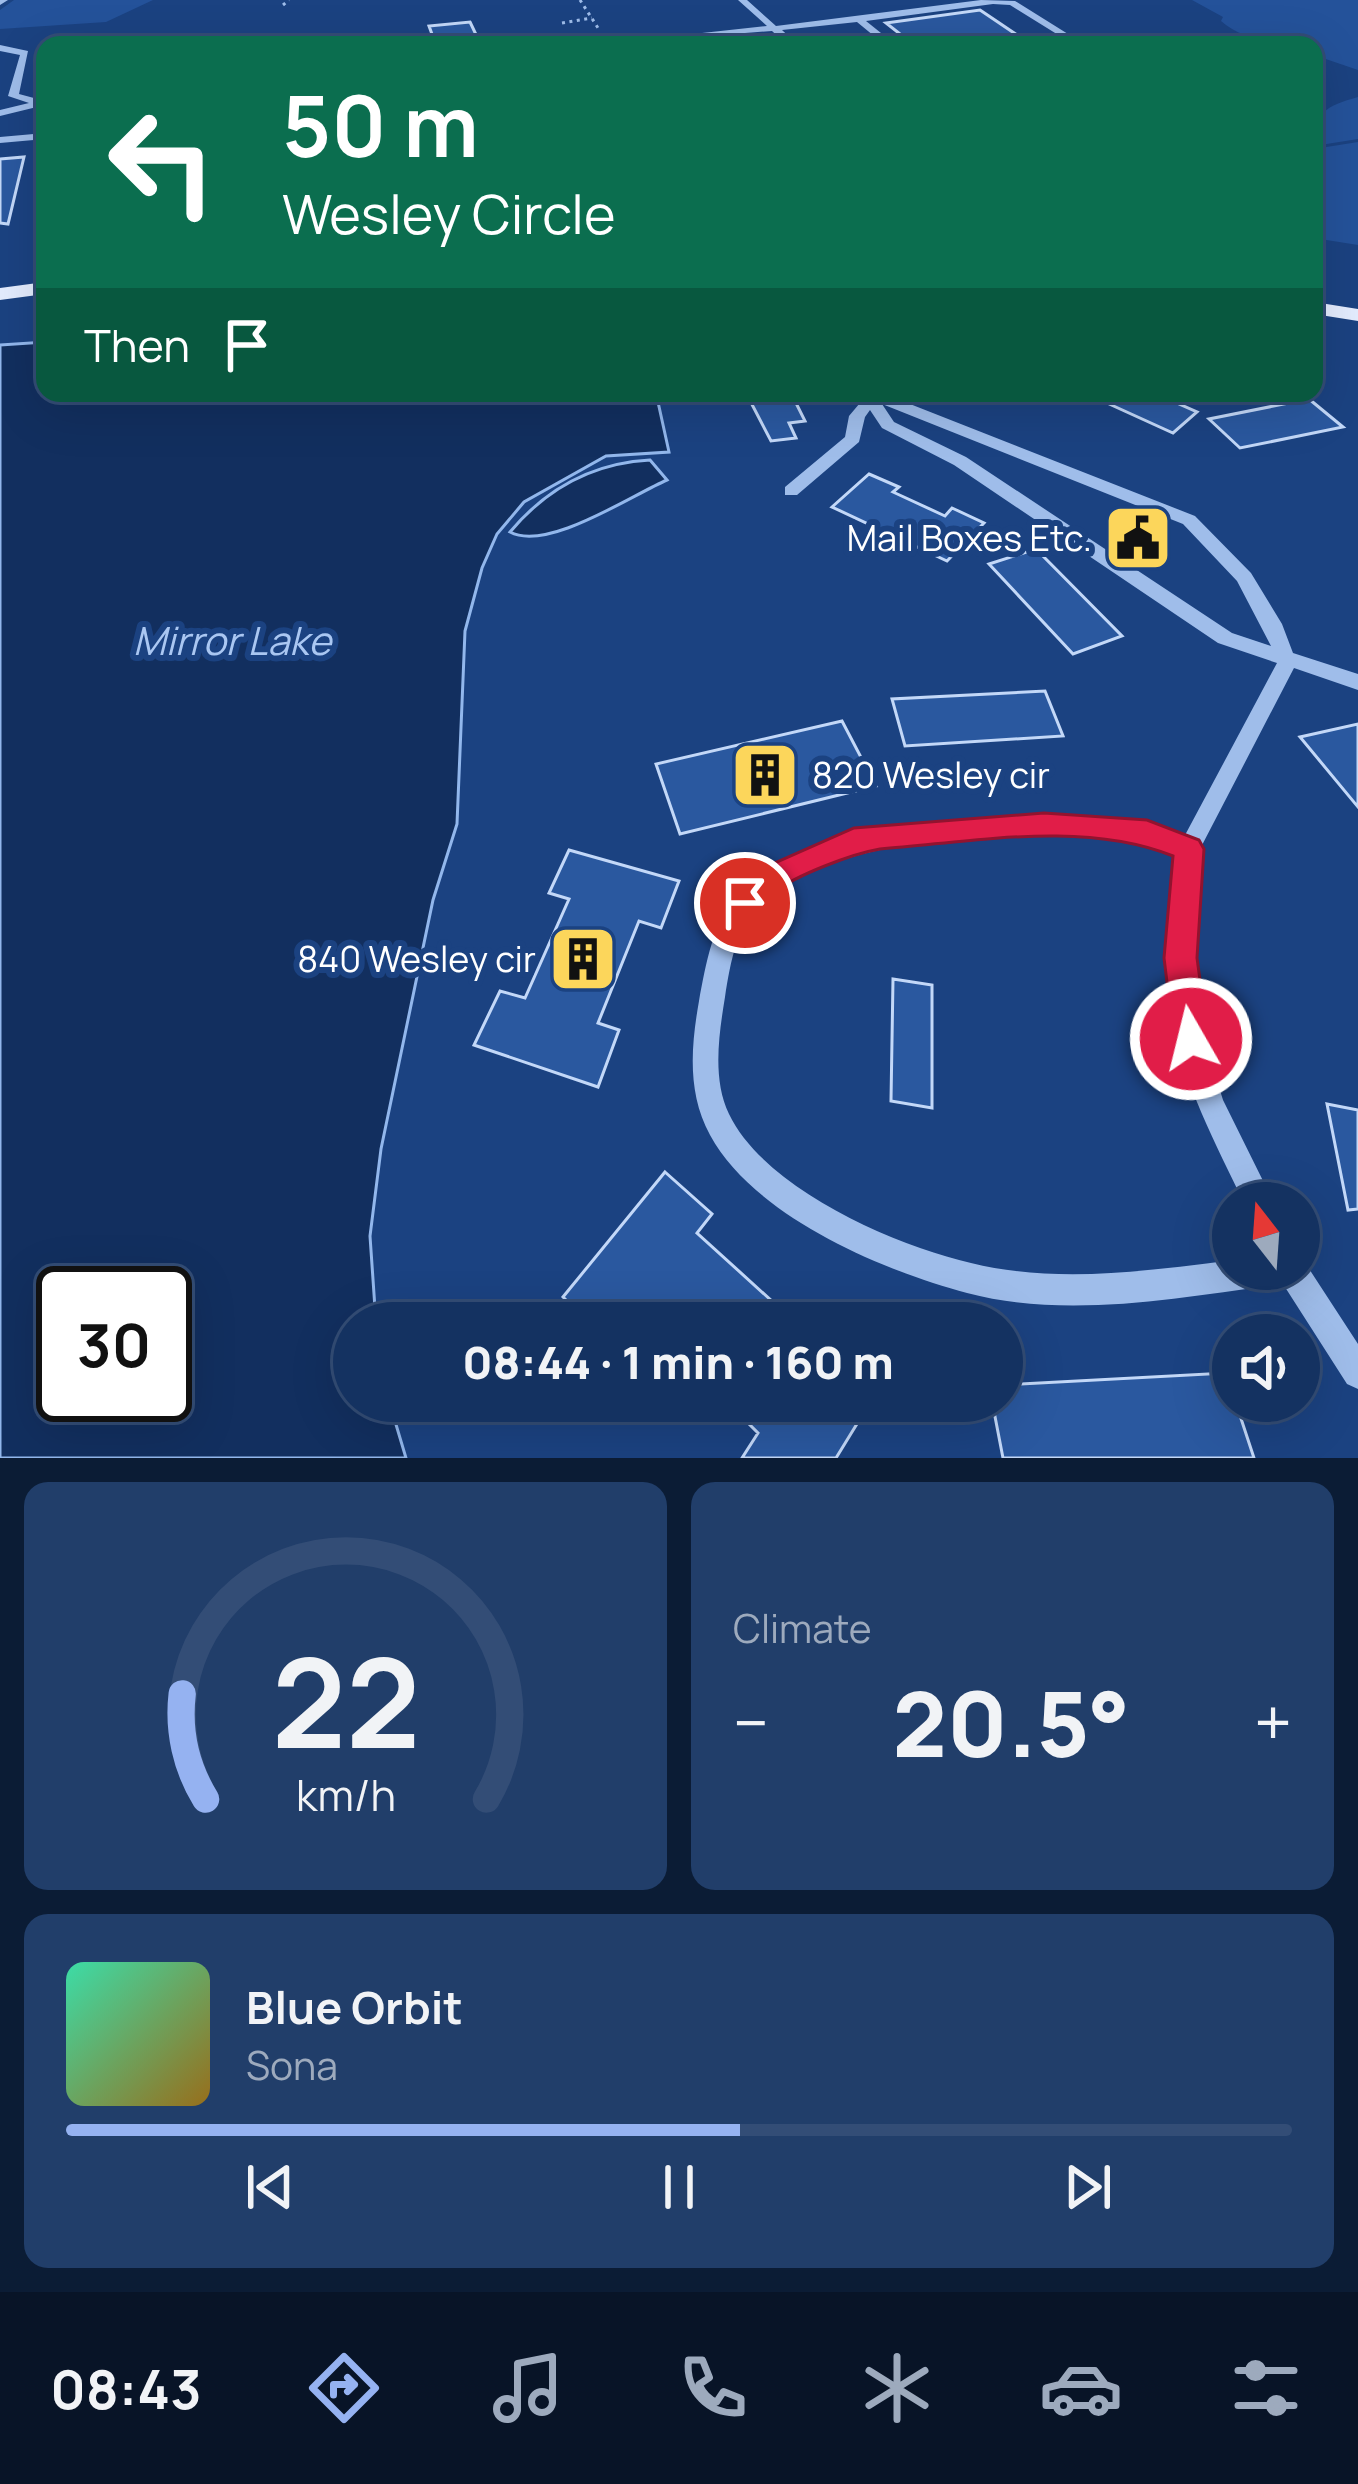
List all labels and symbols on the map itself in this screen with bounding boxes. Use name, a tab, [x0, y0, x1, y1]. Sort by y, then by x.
public building icon: Mail Boxes Etc.	[1103, 503, 1173, 573]
place label: Mail Boxes Etc.	[847, 513, 1092, 562]
water label: Mirror Lake	[133, 613, 333, 667]
building icon: 820 Wesley cir	[730, 740, 800, 810]
place label: 820 Wesley cir	[812, 750, 1050, 799]
pin	[694, 852, 796, 954]
building icon: 840 Wesley cir	[548, 924, 618, 994]
place label: 840 Wesley cir	[297, 934, 536, 983]
position arrow	[1128, 976, 1254, 1102]
north arrow	[1212, 1182, 1320, 1290]
speed limit sign: 30	[36, 1266, 192, 1422]

